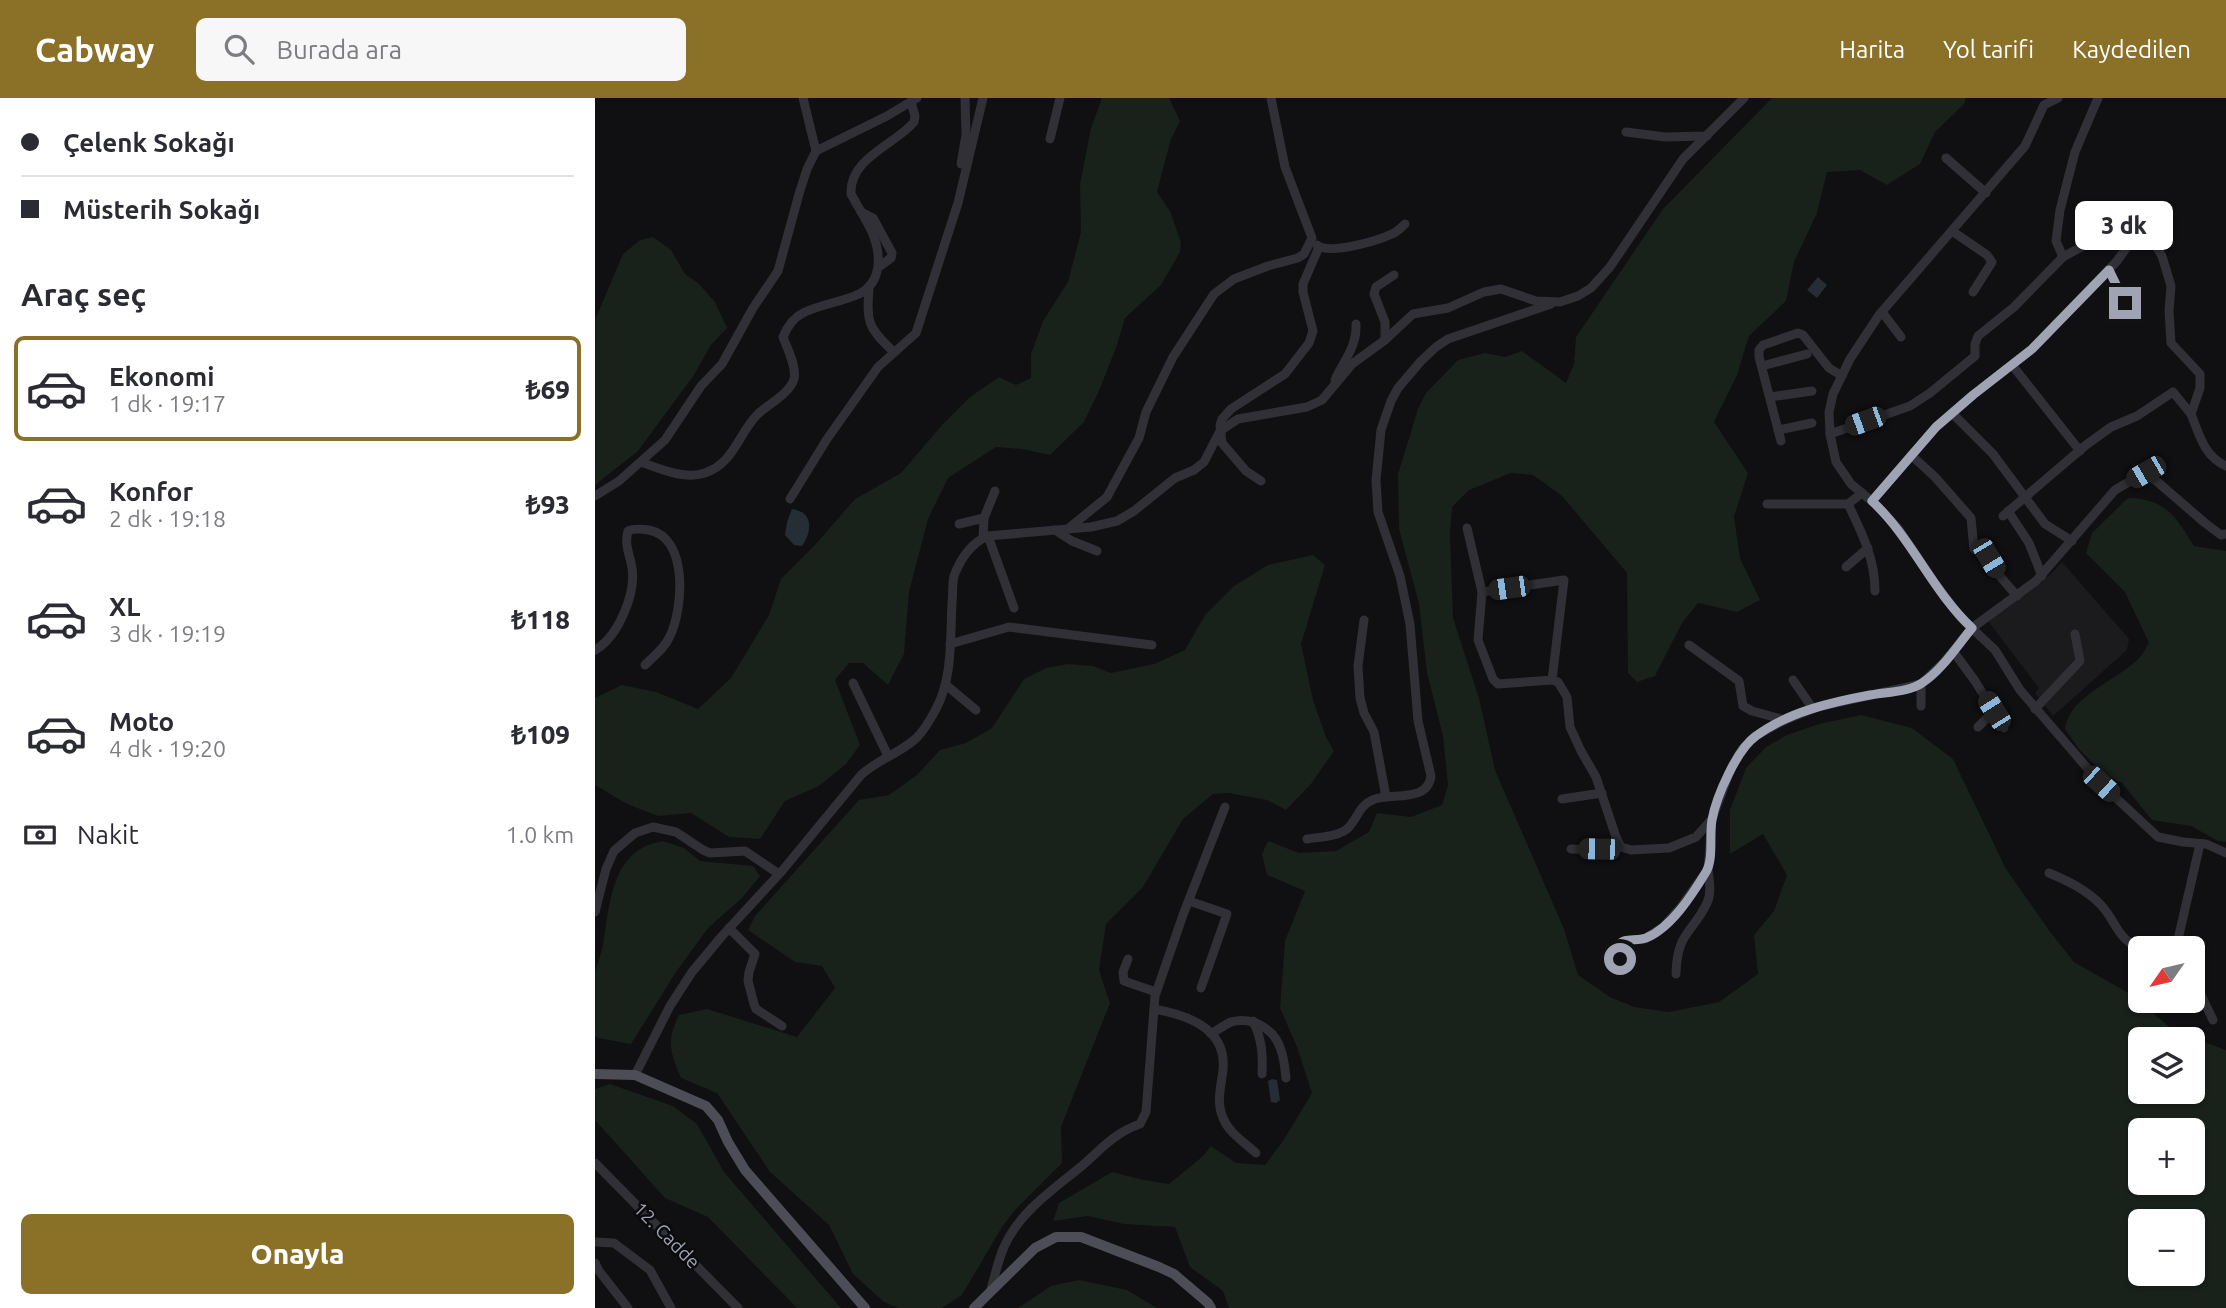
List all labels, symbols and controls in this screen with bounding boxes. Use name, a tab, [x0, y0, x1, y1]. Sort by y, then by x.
search box	[196, 18, 686, 81]
icon: search	[220, 30, 258, 68]
text: Cabway	[35, 31, 154, 68]
text: Burada ara	[276, 35, 402, 64]
text: Harita	[1839, 36, 1905, 63]
text: Yol tarifi	[1943, 36, 2034, 63]
text: Kaydedilen	[2072, 36, 2191, 63]
text: Çelenk Sokağı	[63, 128, 235, 157]
text: Müsterih Sokağı	[63, 195, 260, 224]
callout: 3 dk	[2076, 202, 2174, 250]
text: 3 dk	[2101, 213, 2147, 238]
text: Araç seç	[21, 276, 146, 312]
route end	[2109, 287, 2141, 319]
icon: car	[25, 357, 88, 420]
text: Ekonomi	[109, 362, 214, 391]
text: ₺69	[526, 375, 570, 404]
text: 1 dk · 19:17	[109, 391, 226, 416]
car	[1842, 404, 1889, 438]
car	[2123, 452, 2170, 492]
icon: car	[25, 472, 88, 535]
text: Konfor	[109, 477, 193, 506]
text: ₺93	[526, 490, 570, 519]
text: 2 dk · 19:18	[109, 506, 226, 531]
car	[1970, 535, 2009, 581]
car	[1487, 575, 1532, 601]
icon: car	[25, 587, 88, 650]
text: XL	[109, 592, 140, 621]
text: ₺118	[511, 605, 570, 634]
text: 3 dk · 19:19	[109, 621, 226, 646]
car	[1974, 688, 2015, 734]
icon: car	[25, 702, 88, 765]
text: Moto	[109, 707, 174, 736]
text: ₺109	[511, 720, 570, 749]
text: 4 dk · 19:20	[109, 736, 226, 761]
car	[2079, 762, 2124, 806]
icon: cash	[21, 816, 59, 854]
text: Nakit	[77, 820, 139, 849]
text: 1.0 km	[506, 822, 574, 847]
car	[1578, 838, 1621, 860]
north arrow	[2128, 936, 2205, 1013]
map controls	[2128, 936, 2205, 1286]
route start	[1604, 943, 1636, 975]
button: layers	[2128, 1027, 2205, 1104]
button: +	[2128, 1118, 2205, 1195]
street label: 12. Cadde	[629, 1197, 705, 1273]
button: −	[2128, 1209, 2205, 1286]
button: Onayla	[21, 1214, 574, 1294]

